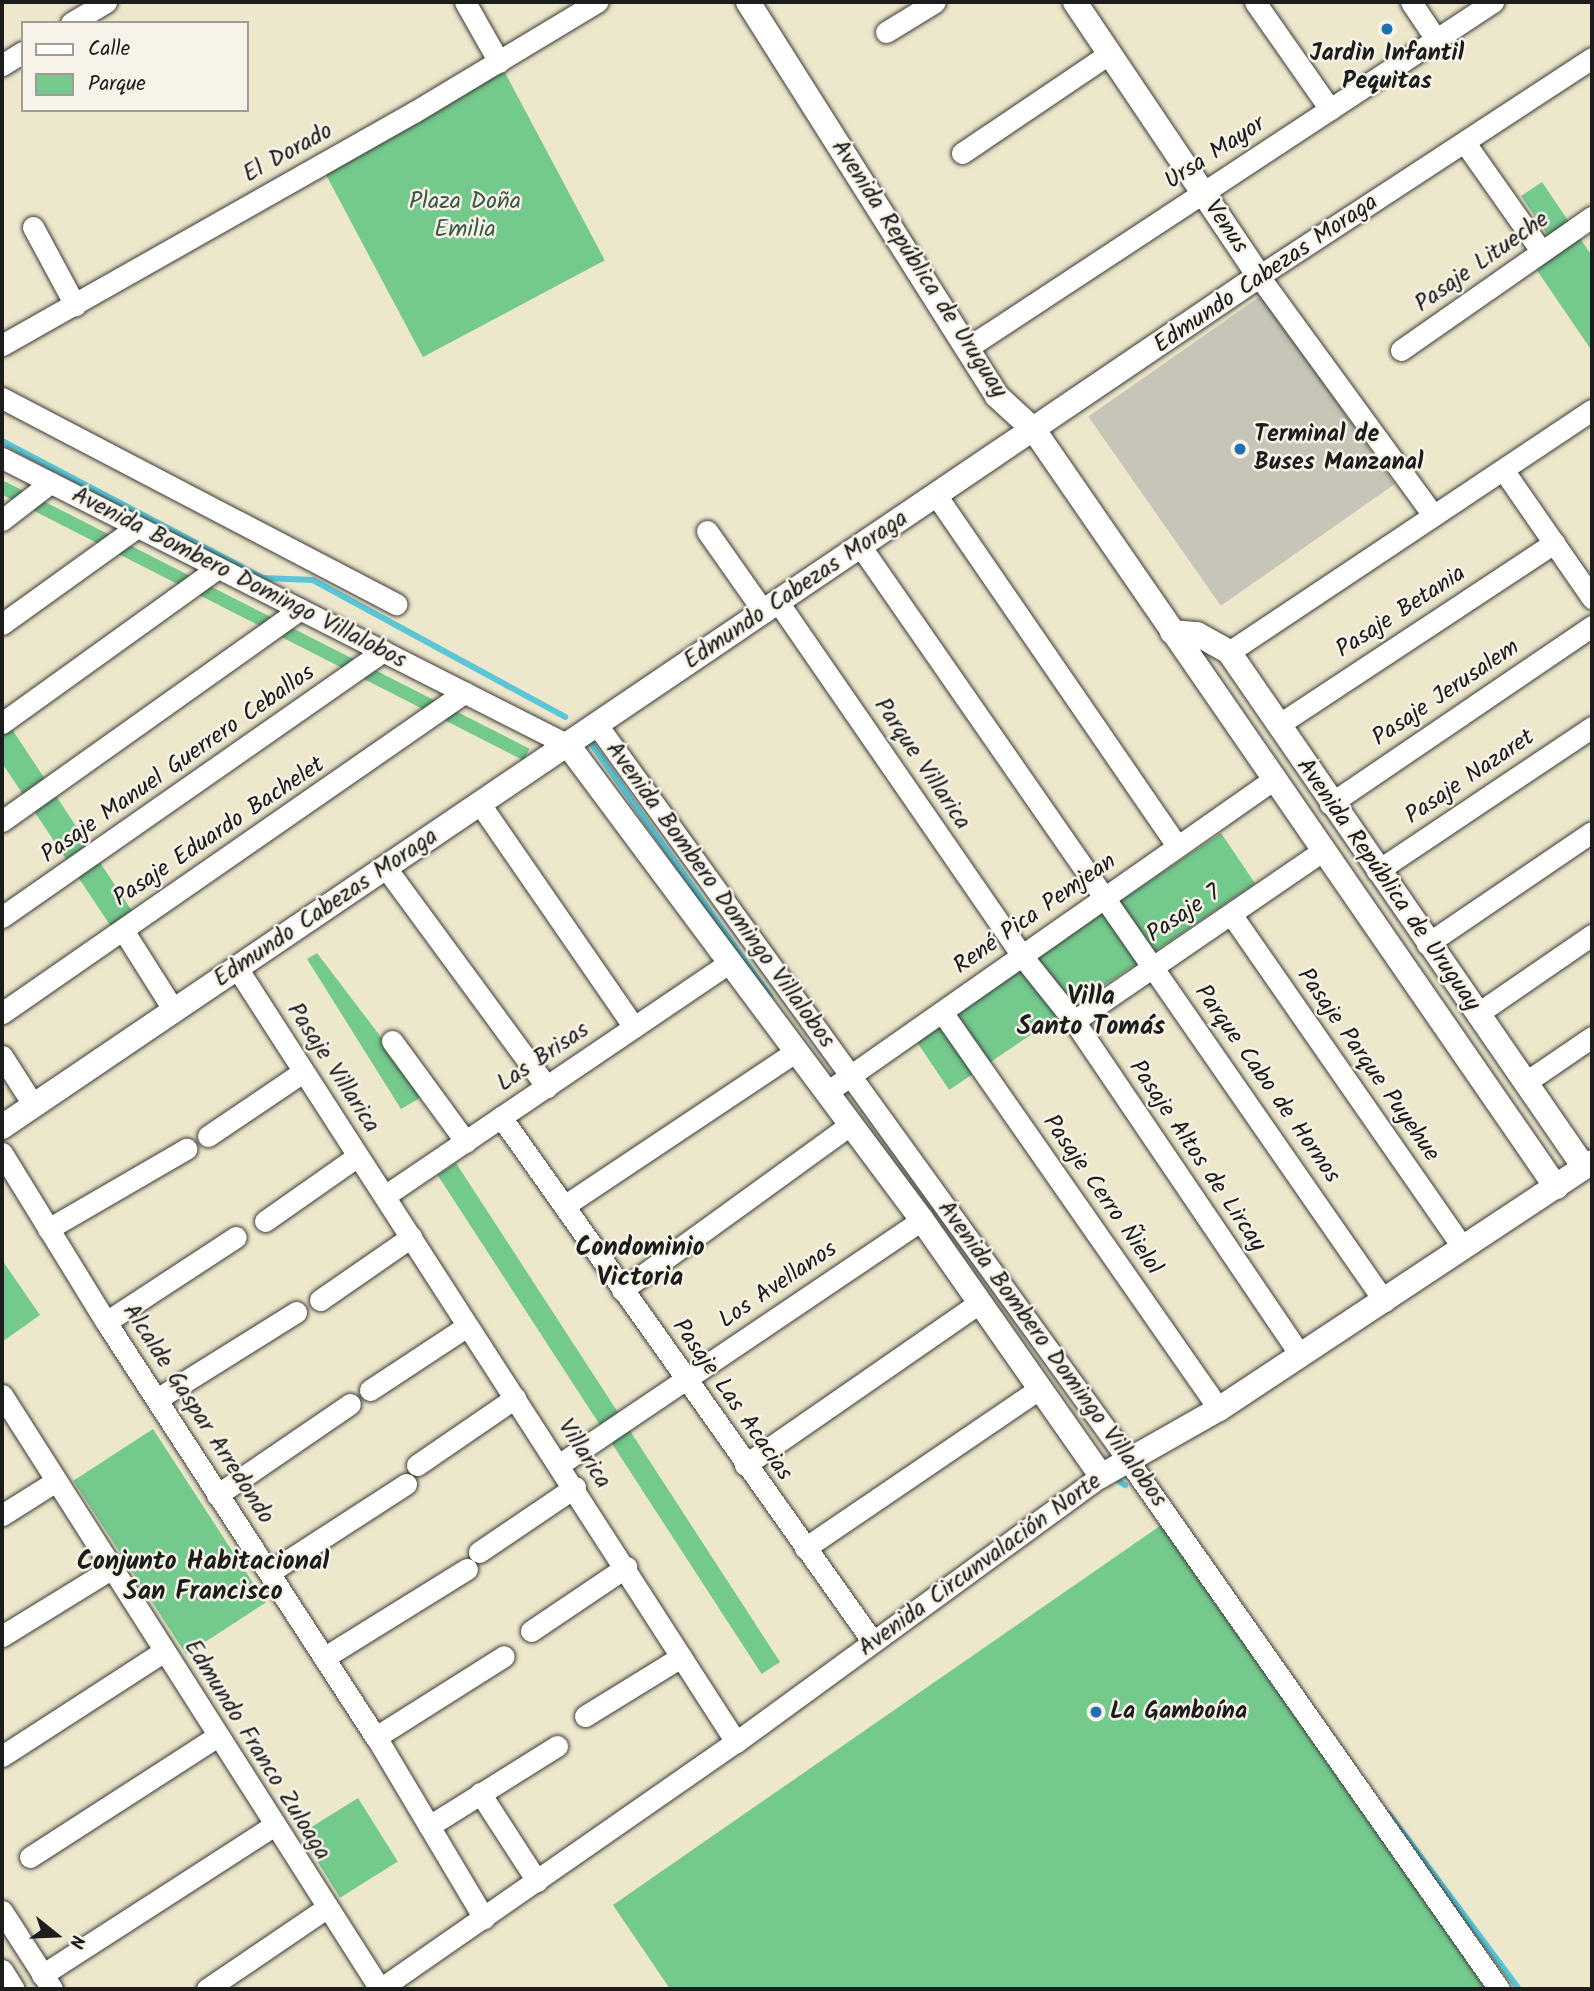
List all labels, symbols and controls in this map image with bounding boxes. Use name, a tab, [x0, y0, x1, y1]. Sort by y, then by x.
legend	[21, 21, 248, 112]
marker: Jardin Infantil Pequitas	[1379, 21, 1395, 37]
text: Calle	[88, 33, 130, 66]
place label: Jardin Infantil Pequitas	[1310, 40, 1464, 96]
text: Parque	[88, 68, 146, 101]
street label: Ursa Mayor	[1159, 110, 1271, 196]
street label: El Dorado	[238, 117, 338, 189]
street label: Avenida República de Uruguay	[825, 134, 1013, 404]
park label: Plaza Doña Emilia	[409, 188, 521, 244]
street label: Edmundo Cabezas Moraga	[1148, 188, 1384, 360]
street label: Venus	[1198, 195, 1254, 259]
street label: Pasaje Litueche	[1409, 205, 1555, 319]
place label: Terminal de Buses Manzanal	[1254, 421, 1423, 477]
marker: Terminal de Buses Manzanal	[1232, 441, 1248, 457]
street label: Avenida Bombero Domingo Villalobos	[67, 481, 411, 675]
street label: Edmundo Cabezas Moraga	[678, 504, 914, 676]
street label: Pasaje Betania	[1331, 559, 1471, 665]
street label: Pasaje Jerusalem	[1367, 633, 1525, 753]
street label: Pasaje Manuel Guerrero Ceballos	[36, 658, 320, 870]
street label: Parque Villarica	[867, 693, 977, 835]
street label: Pasaje Nazaret	[1400, 723, 1540, 831]
street label: Avenida Bombero Domingo Villalobos	[599, 736, 841, 1054]
street label: Pasaje Eduardo Bachelet	[108, 751, 330, 913]
street label: Avenida República de Uruguay	[1290, 753, 1486, 1017]
street label: Edmundo Cabezas Moraga	[208, 822, 444, 994]
street label: René Pica Pemjean	[948, 847, 1122, 981]
street label: Pasaje 7	[1141, 879, 1227, 949]
street label: Pasaje Parque Puyehue	[1290, 963, 1446, 1167]
street label: Parque Cabo de Hornos	[1188, 979, 1346, 1189]
district label: Villa Santo Tomás	[1017, 982, 1165, 1044]
street label: Pasaje Villarica	[280, 998, 386, 1138]
street label: Las Brisas	[491, 1016, 595, 1098]
street label: Pasaje Altos de Lircay	[1122, 1055, 1272, 1257]
street label: Pasaje Cerro Ñielol	[1036, 1109, 1168, 1281]
street label: Avenida Bombero Domingo Villalobos	[931, 1195, 1173, 1513]
district label: Condominio Victoria	[575, 1233, 705, 1294]
street label: Los Avellanos	[713, 1235, 843, 1335]
street label: Alcalde Gaspar Arredondo	[116, 1298, 280, 1530]
street label: Pasaje Las Acacias	[665, 1314, 799, 1486]
street label: Villarica	[551, 1414, 617, 1494]
street label: Avenida Circunvalación Norte	[853, 1467, 1107, 1663]
district label: Conjunto Habitacional San Francisco	[77, 1547, 329, 1608]
street label: Edmundo Franco Zuloaga	[177, 1634, 337, 1866]
place label: La Gamboína	[1110, 1698, 1247, 1726]
marker: La Gamboína	[1088, 1704, 1104, 1720]
north arrow	[21, 1900, 91, 1970]
text: N	[60, 1931, 92, 1952]

